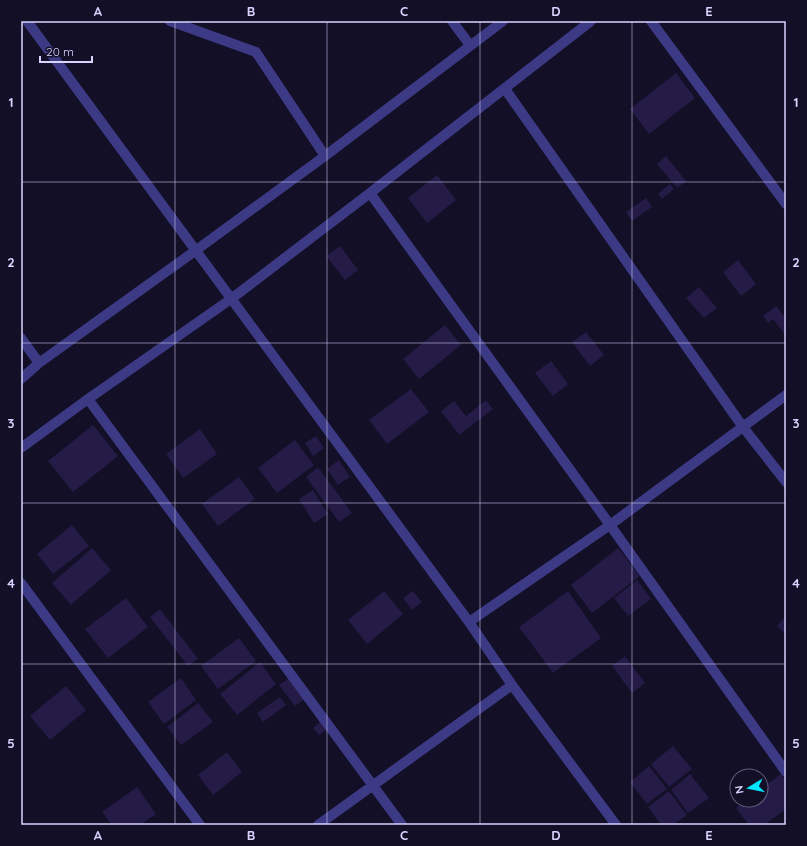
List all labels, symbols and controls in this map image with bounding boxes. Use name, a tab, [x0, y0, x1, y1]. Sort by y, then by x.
text: A	[94, 3, 103, 19]
text: B	[247, 3, 255, 19]
text: C	[400, 3, 408, 19]
text: D	[551, 3, 561, 19]
text: E	[705, 3, 713, 19]
scale bar	[40, 38, 92, 64]
text: 20 m	[46, 44, 74, 59]
text: 1	[8, 94, 14, 110]
text: 1	[793, 94, 799, 110]
text: 2	[7, 254, 15, 270]
text: 2	[792, 254, 800, 270]
text: 3	[8, 415, 15, 431]
text: 3	[793, 415, 800, 431]
text: 4	[7, 575, 15, 591]
text: 4	[792, 575, 800, 591]
text: 5	[7, 735, 15, 751]
text: 5	[792, 735, 800, 751]
north arrow	[729, 768, 769, 808]
text: N	[732, 785, 747, 795]
text: A	[94, 827, 103, 843]
text: B	[247, 827, 255, 843]
text: C	[400, 827, 408, 843]
text: D	[551, 827, 561, 843]
text: E	[705, 827, 713, 843]

